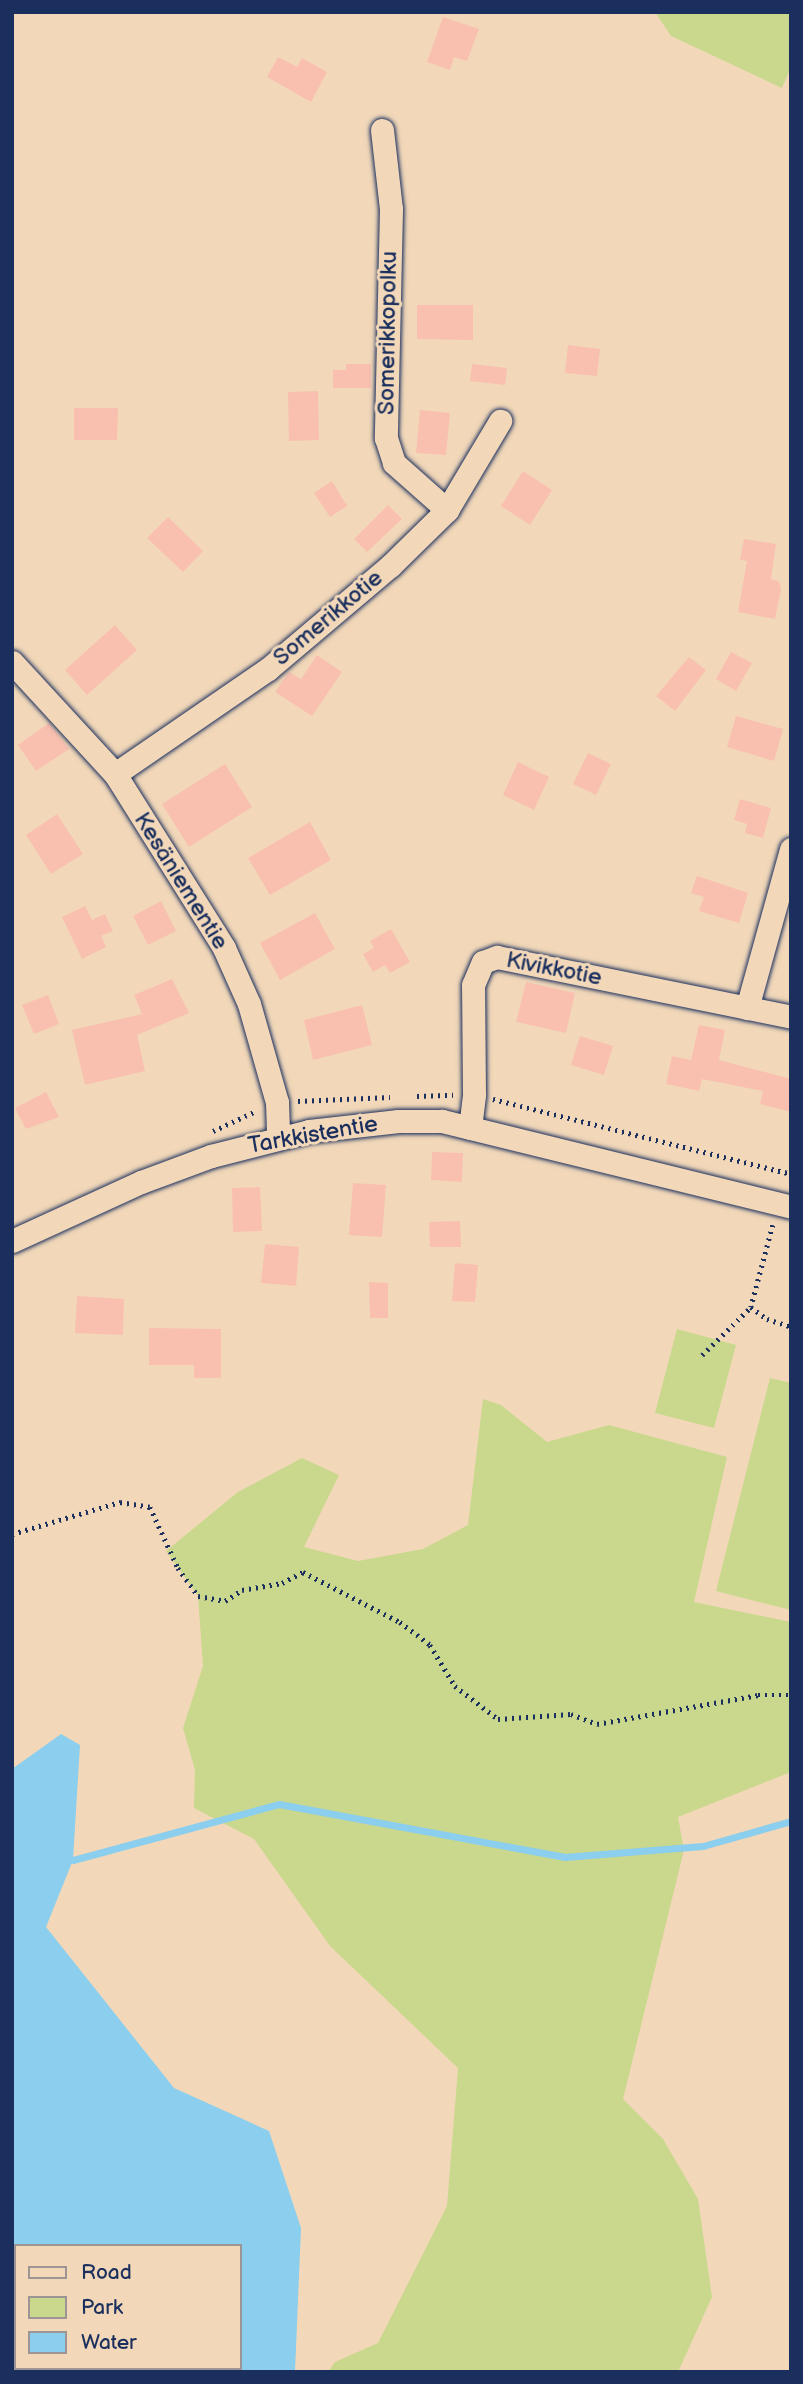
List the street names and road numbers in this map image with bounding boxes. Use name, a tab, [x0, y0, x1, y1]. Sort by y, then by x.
street label: Somerikkopolku	[373, 251, 403, 415]
street label: Somerikkotie	[268, 564, 388, 672]
street label: Kesäniementie	[128, 807, 234, 955]
street label: Kivikkotie	[504, 946, 604, 992]
street label: Tarkkistentie	[246, 1110, 380, 1160]

